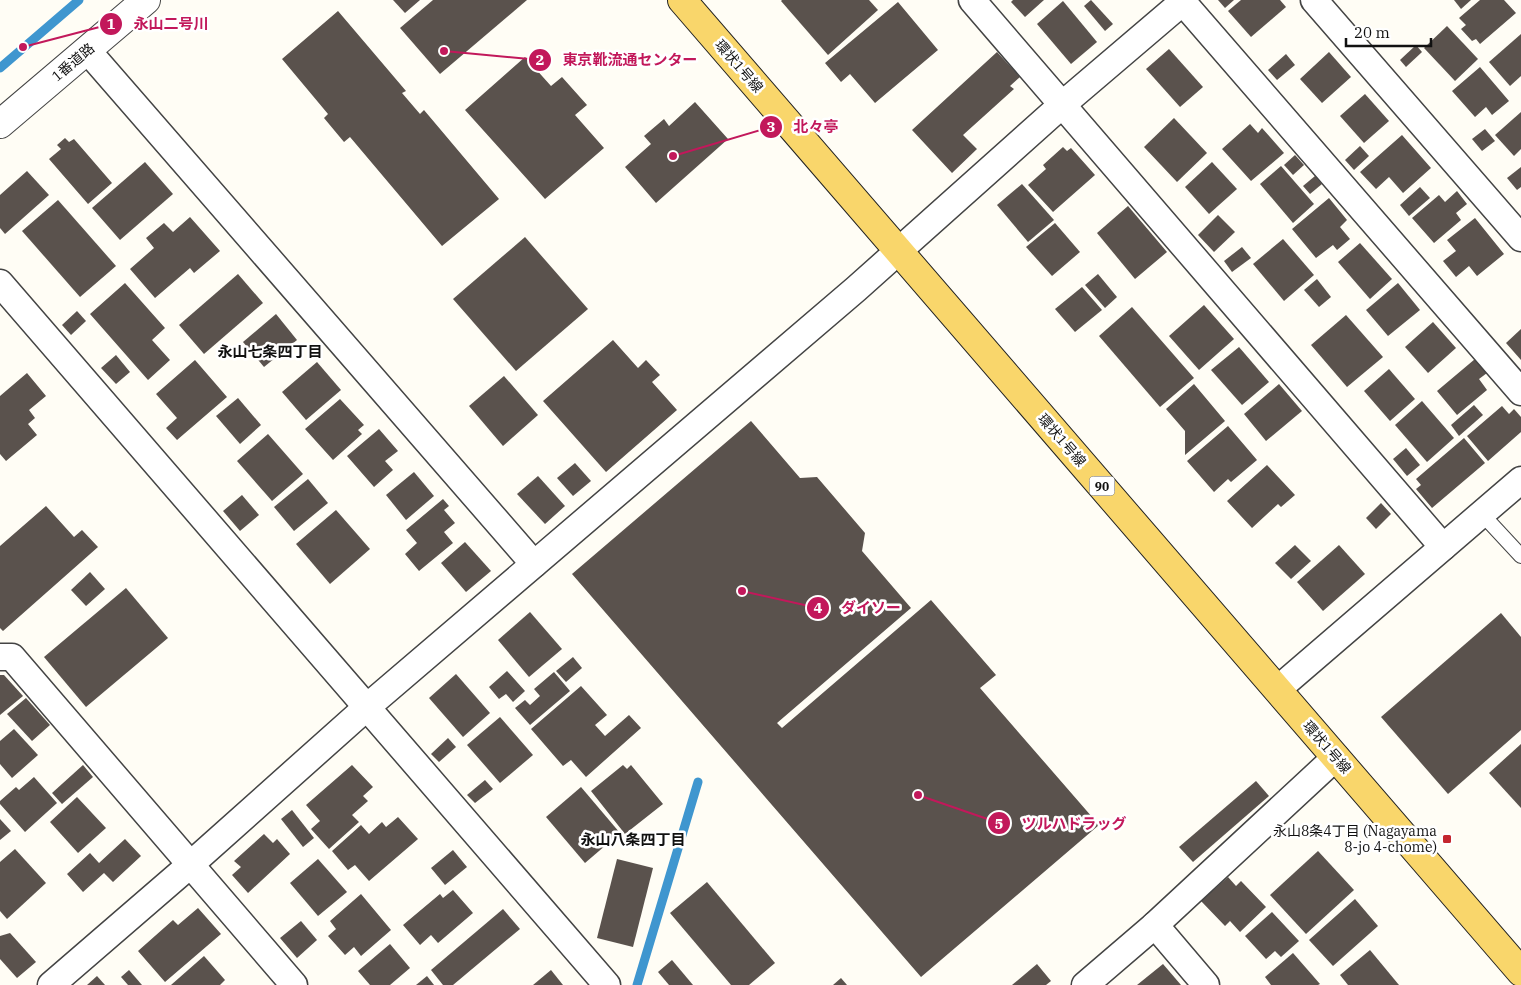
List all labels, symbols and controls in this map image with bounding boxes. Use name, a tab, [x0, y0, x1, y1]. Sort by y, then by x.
callout: 永山二号川	[99, 9, 219, 39]
text: 1	[106, 14, 116, 33]
text: 永山二号川	[133, 14, 209, 33]
scale bar	[1346, 15, 1431, 47]
text: 20 m	[1354, 23, 1390, 42]
street label: 環状1号線	[711, 36, 767, 96]
street label: 1番道路	[48, 39, 98, 85]
callout: 東京靴流通センター	[528, 45, 708, 75]
text: 2	[535, 50, 545, 69]
text: 東京靴流通センター	[562, 50, 698, 69]
callout: 北々亭	[759, 112, 849, 142]
text: 3	[766, 117, 776, 136]
text: 北々亭	[793, 117, 839, 136]
district label: 永山七条四丁目	[217, 342, 323, 361]
street label: 環状1号線	[1034, 410, 1090, 470]
road number: 90	[1090, 476, 1114, 496]
callout: ダイソー	[806, 593, 911, 623]
text: 4	[813, 598, 823, 617]
text: ダイソー	[841, 598, 901, 617]
street label: 環状1号線	[1299, 717, 1355, 777]
callout: ツルハドラッグ	[987, 808, 1137, 838]
text: 5	[994, 814, 1004, 833]
text: ツルハドラッグ	[1021, 814, 1127, 833]
place label: 永山8条4丁目 (Nagayama 8-jo 4-chome)	[1273, 822, 1437, 856]
district label: 永山八条四丁目	[580, 830, 686, 849]
marker: 永山8条4丁目 (Nagayama 8-jo 4-chome)	[1441, 833, 1453, 845]

